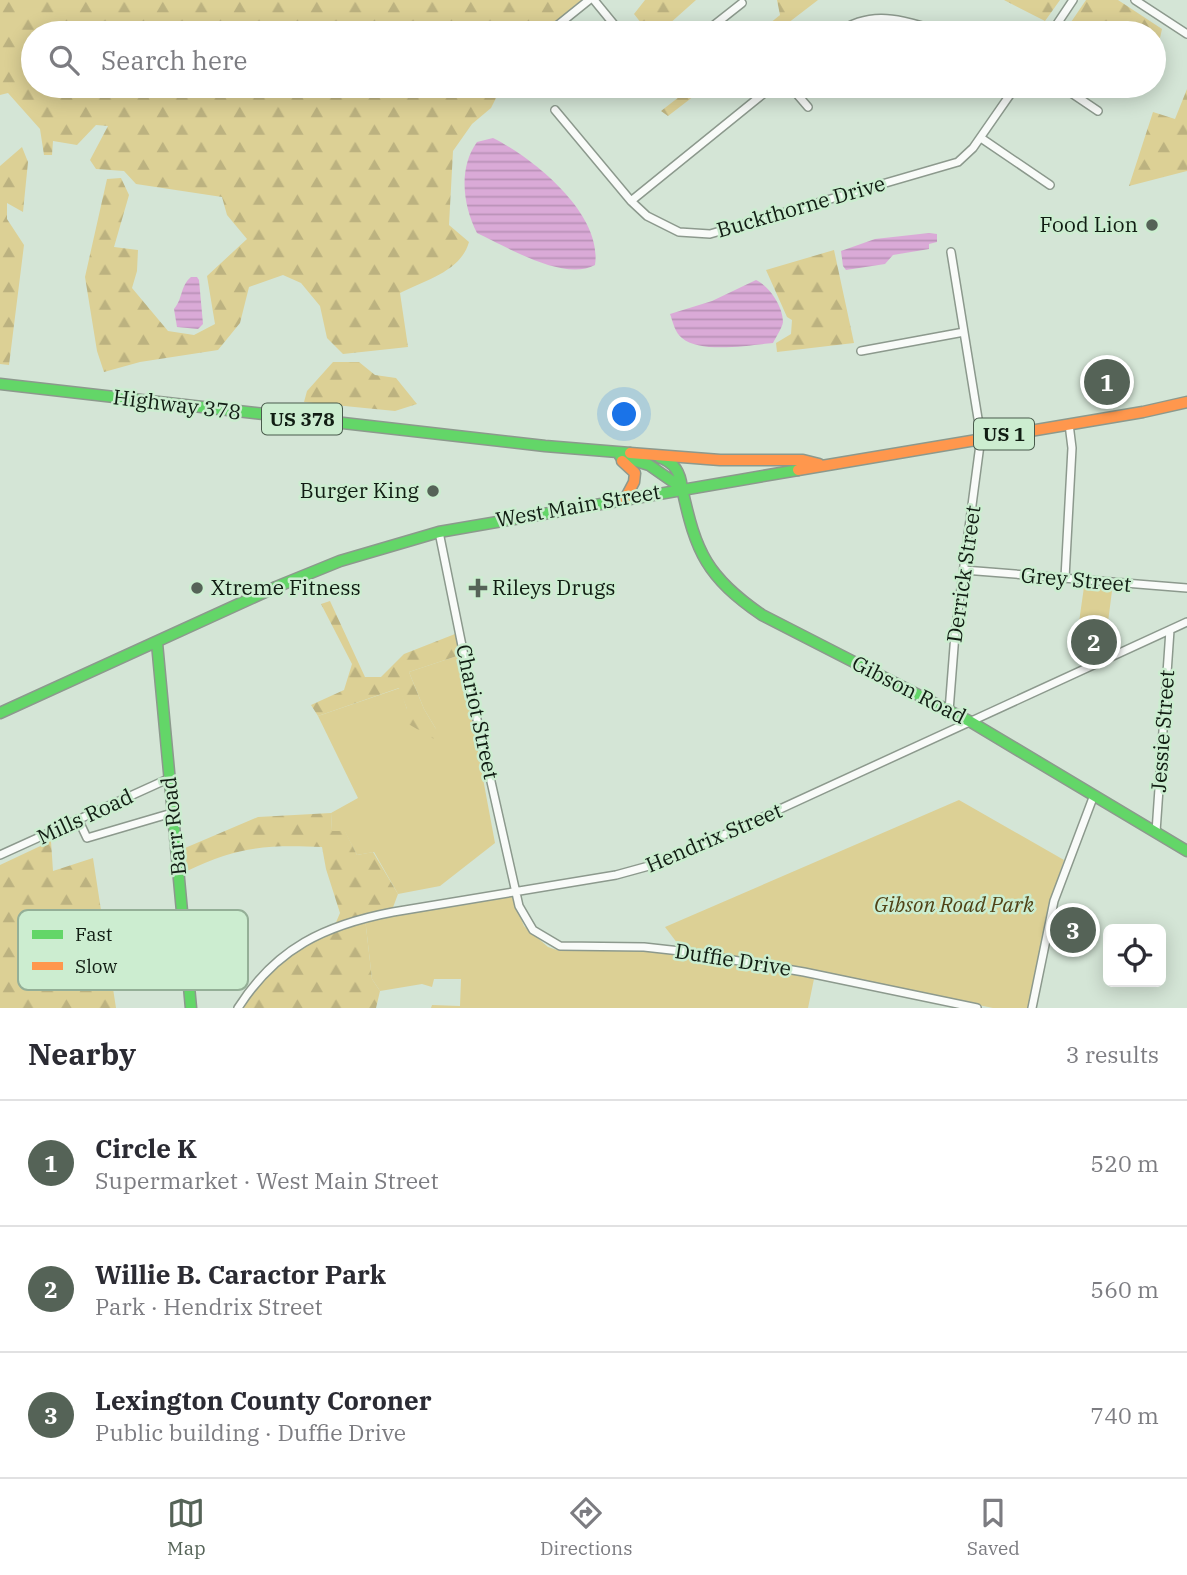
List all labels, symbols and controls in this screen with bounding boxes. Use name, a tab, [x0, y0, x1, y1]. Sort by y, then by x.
search box	[21, 21, 1166, 98]
icon: search	[45, 41, 83, 79]
text: Search here	[101, 43, 247, 77]
street label: Buckthorne Drive	[713, 169, 888, 243]
place label: Food Lion	[1040, 210, 1138, 238]
marker: Food Lion	[1144, 217, 1160, 233]
pin: 1	[1084, 356, 1130, 408]
street label: Highway 378	[112, 382, 243, 426]
your location	[607, 397, 641, 431]
road number: US 378	[262, 404, 342, 434]
road number: US 1	[974, 418, 1034, 449]
place label: Burger King	[300, 476, 420, 504]
street label: West Main Street	[493, 477, 662, 533]
marker: Burger King	[425, 483, 441, 499]
street label: Derrick Street	[940, 503, 986, 644]
street label: Grey Street	[1020, 560, 1132, 598]
place label: Xtreme Fitness	[211, 573, 361, 601]
place label: Rileys Drugs	[492, 573, 616, 601]
marker: Xtreme Fitness	[189, 580, 205, 596]
marker: Rileys Drugs	[470, 580, 486, 596]
pin: 2	[1071, 616, 1117, 668]
street label: Chariot Street	[450, 642, 506, 782]
street label: Gibson Road	[848, 648, 972, 730]
street label: Jessie Street	[1144, 669, 1180, 793]
street label: Barr Road	[154, 775, 192, 877]
street label: Mills Road	[32, 782, 137, 850]
street label: Hendrix Street	[641, 796, 786, 878]
park label: Gibson Road Park	[874, 890, 1035, 918]
pin: 3	[1050, 904, 1096, 956]
legend	[18, 910, 248, 990]
text: Fast	[75, 922, 113, 946]
map controls	[1103, 924, 1166, 987]
button: locate	[1103, 924, 1166, 987]
street label: Duffie Drive	[673, 936, 793, 982]
text: Slow	[75, 954, 117, 978]
text: Nearby	[28, 1034, 136, 1073]
text: 3 results	[1066, 1039, 1159, 1069]
text: Circle K	[95, 1131, 197, 1165]
text: 1	[44, 1148, 58, 1178]
text: 520 m	[1090, 1148, 1159, 1178]
text: Supermarket · West Main Street	[95, 1165, 439, 1195]
text: Willie B. Caractor Park	[95, 1257, 386, 1291]
text: 2	[44, 1274, 58, 1304]
text: 560 m	[1090, 1274, 1159, 1304]
text: Park · Hendrix Street	[95, 1291, 323, 1321]
text: Lexington County Coroner	[95, 1383, 432, 1417]
text: 3	[44, 1400, 58, 1430]
text: 740 m	[1090, 1400, 1159, 1430]
text: Public building · Duffie Drive	[95, 1417, 406, 1447]
tab: Map	[167, 1494, 206, 1560]
tab: Directions	[540, 1494, 633, 1560]
tab: Saved	[967, 1494, 1020, 1560]

